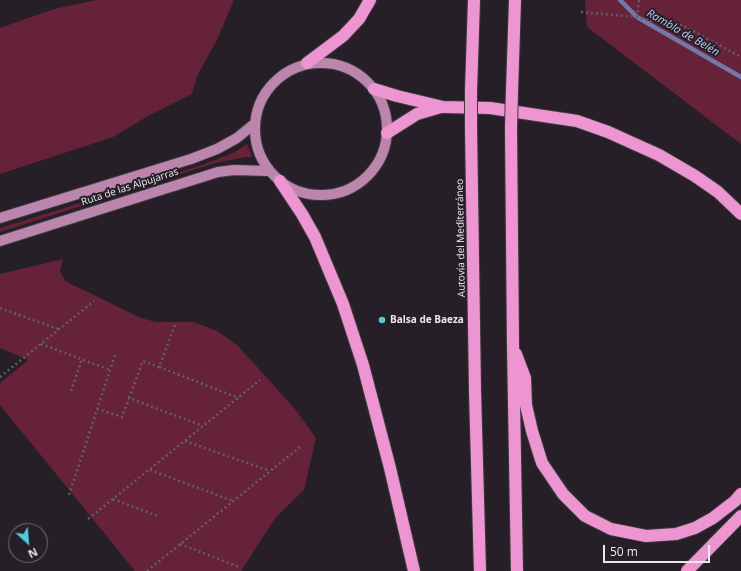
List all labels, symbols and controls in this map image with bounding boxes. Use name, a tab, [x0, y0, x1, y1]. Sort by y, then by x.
water label: Rambla de Belén	[644, 7, 722, 59]
street label: Ruta de las Alpujarras	[80, 166, 180, 208]
street label: Autovía del Mediterráneo	[454, 179, 468, 297]
place label: Balsa de Baeza	[390, 314, 464, 326]
marker: Balsa de Baeza	[377, 315, 387, 325]
north arrow	[8, 523, 48, 563]
scale bar	[605, 537, 712, 563]
text: 50 m	[610, 543, 638, 560]
text: N	[26, 545, 40, 562]

